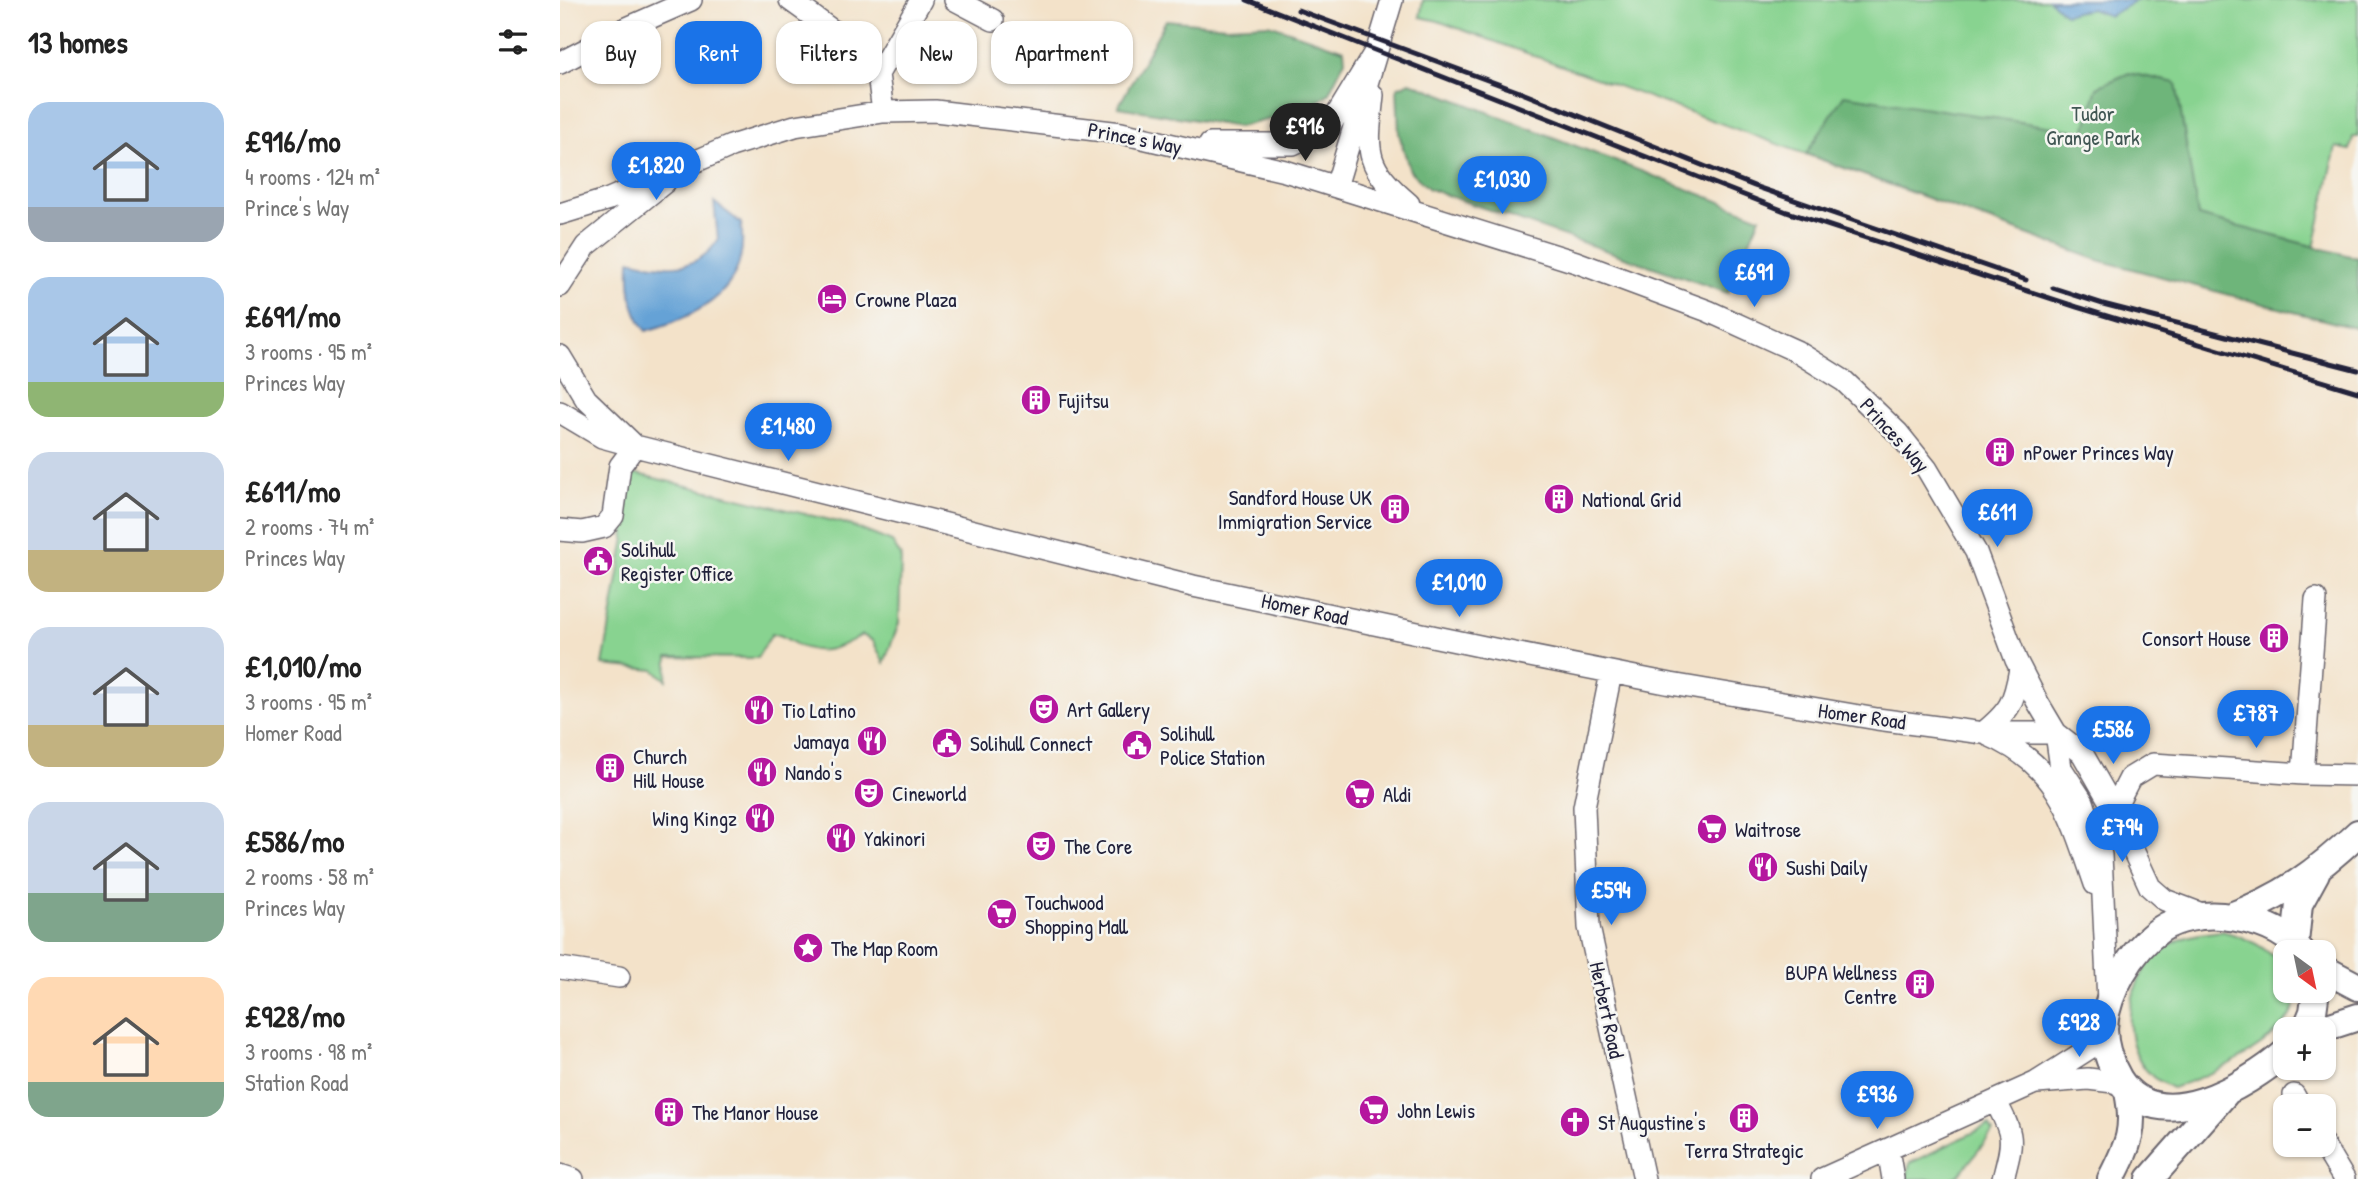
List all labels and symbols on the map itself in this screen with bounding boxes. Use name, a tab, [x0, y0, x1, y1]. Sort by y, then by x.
park label: Tudor Grange Park	[2046, 99, 2140, 152]
pin: £916	[1264, 104, 1346, 163]
street label: Prince's Way	[1085, 115, 1185, 161]
pin: £1,820	[599, 142, 713, 202]
pin: £1,030	[1445, 156, 1559, 216]
pin: £691	[1713, 250, 1795, 309]
hotel icon: Crowne Plaza	[815, 282, 849, 316]
place label: Crowne Plaza	[855, 285, 957, 314]
building icon: Fujitsu	[1019, 383, 1053, 417]
place label: Fujitsu	[1058, 386, 1109, 415]
street label: Princes Way	[1853, 391, 1937, 479]
pin: £1,480	[731, 404, 845, 463]
building icon: nPower Princes Way	[1983, 435, 2017, 469]
place label: nPower Princes Way	[2023, 438, 2174, 467]
building icon: National Grid	[1542, 482, 1576, 516]
place label: Sandford House UK Immigration Service	[1218, 483, 1372, 536]
place label: National Grid	[1582, 485, 1681, 514]
pin: £611	[1956, 490, 2038, 549]
building icon: Sandford House UK Immigration Service	[1378, 492, 1412, 526]
place label: Solihull Register Office	[621, 535, 733, 588]
public building icon: Solihull Register Office	[581, 544, 615, 578]
pin: £1,010	[1402, 560, 1516, 619]
street label: Homer Road	[1259, 586, 1351, 632]
building icon: Consort House	[2257, 621, 2291, 655]
place label: Consort House	[2142, 624, 2251, 653]
pin: £787	[2215, 690, 2297, 750]
theatre icon: Art Gallery	[1027, 692, 1061, 726]
restaurant icon: Tio Latino	[742, 693, 776, 727]
place label: Art Gallery	[1067, 695, 1150, 724]
street label: Homer Road	[1816, 695, 1908, 737]
place label: Tio Latino	[782, 696, 856, 725]
pin: £586	[2072, 706, 2154, 766]
place label: Solihull Police Station	[1160, 719, 1265, 772]
restaurant icon: Jamaya	[855, 724, 889, 758]
public building icon: Solihull Connect	[930, 726, 964, 760]
place label: Jamaya	[793, 727, 849, 756]
public building icon: Solihull Police Station	[1120, 728, 1154, 762]
place label: Solihull Connect	[970, 729, 1093, 758]
place label: Church Hill House	[633, 742, 705, 795]
building icon: Church Hill House	[593, 751, 627, 785]
restaurant icon: Nando's	[745, 755, 779, 789]
place label: Nando's	[785, 758, 842, 787]
theatre icon: Cineworld	[852, 776, 886, 810]
supermarket icon: Aldi	[1343, 777, 1377, 811]
place label: Cineworld	[892, 779, 966, 808]
place label: Aldi	[1383, 780, 1412, 809]
restaurant icon: Wing Kingz	[743, 801, 777, 835]
place label: Wing Kingz	[652, 804, 737, 833]
pin: £794	[2081, 804, 2163, 864]
supermarket icon: Waitrose	[1695, 812, 1729, 846]
place label: Waitrose	[1735, 815, 1801, 844]
restaurant icon: Yakinori	[824, 821, 858, 855]
place label: Yakinori	[864, 824, 926, 853]
theatre icon: The Core	[1024, 829, 1058, 863]
place label: The Core	[1064, 832, 1132, 861]
restaurant icon: Sushi Daily	[1746, 850, 1780, 884]
place label: Sushi Daily	[1786, 853, 1868, 882]
pin: £594	[1570, 867, 1652, 927]
place label: Touchwood Shopping Mall	[1025, 888, 1129, 941]
supermarket icon: Touchwood Shopping Mall	[985, 897, 1019, 931]
place icon: The Map Room	[791, 931, 825, 965]
place label: The Map Room	[831, 934, 938, 963]
north arrow	[2273, 940, 2336, 1003]
place label: BUPA Wellness Centre	[1785, 958, 1897, 1011]
street label: Herbert Road	[1583, 959, 1631, 1061]
building icon: BUPA Wellness Centre	[1903, 967, 1937, 1001]
pin: £928	[2038, 1000, 2120, 1059]
pin: £936	[1836, 1072, 1918, 1131]
supermarket icon: John Lewis	[1357, 1093, 1391, 1127]
building icon: The Manor House	[652, 1095, 686, 1129]
place label: John Lewis	[1397, 1096, 1475, 1125]
place label: The Manor House	[692, 1098, 819, 1127]
building icon: Terra Strategic	[1727, 1101, 1761, 1135]
church icon: St Augustine's	[1558, 1105, 1592, 1139]
place label: St Augustine's	[1598, 1108, 1705, 1137]
place label: Terra Strategic	[1685, 1136, 1804, 1165]

